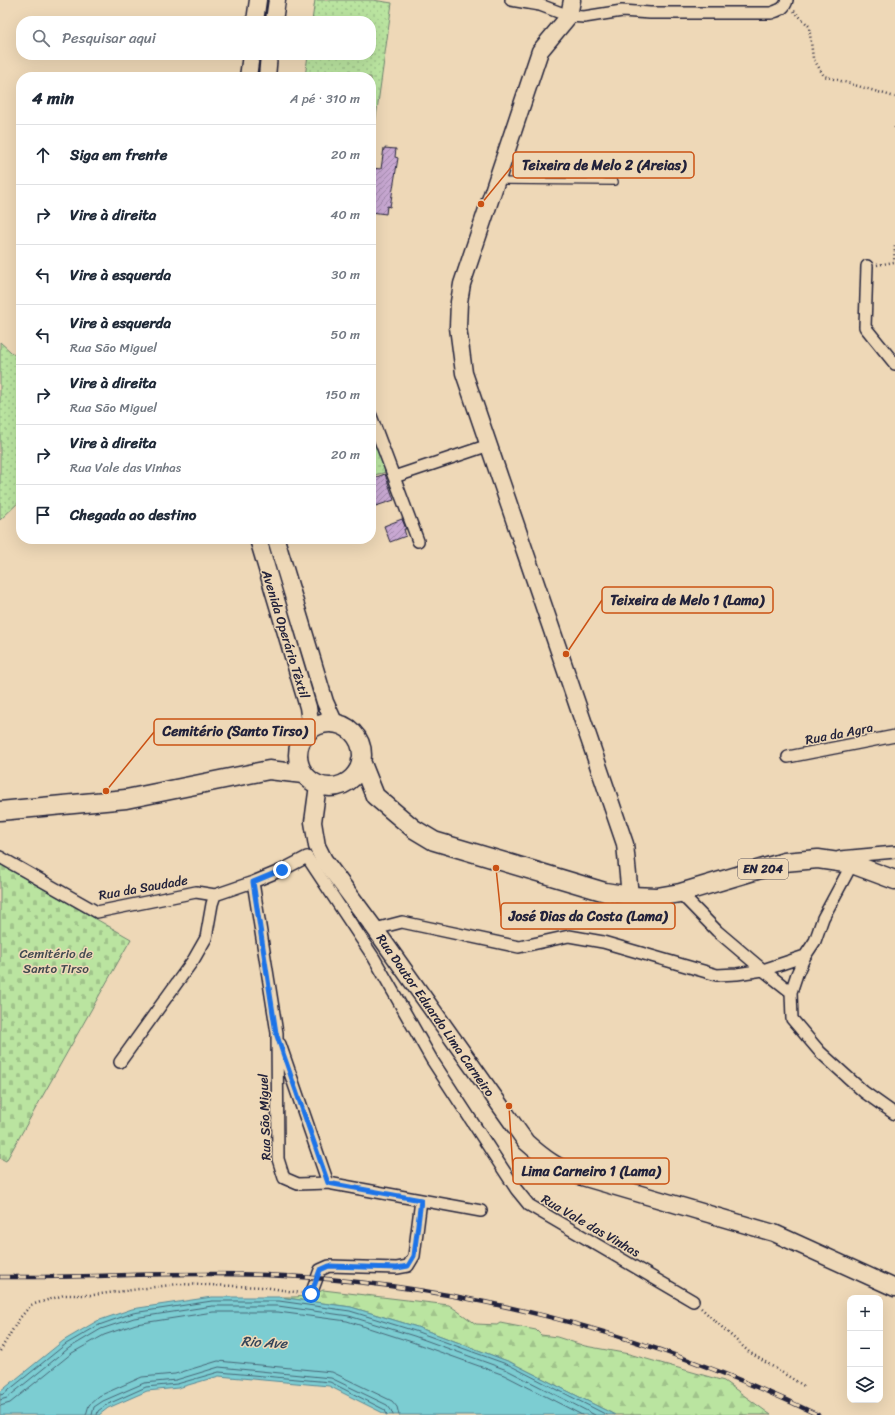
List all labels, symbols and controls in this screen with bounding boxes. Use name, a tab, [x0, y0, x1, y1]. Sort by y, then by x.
search box	[16, 16, 376, 60]
text: Pesquisar aqui	[62, 25, 156, 51]
icon: search	[30, 27, 52, 49]
text: 4 min	[32, 83, 74, 113]
text: A pé · 310 m	[290, 87, 360, 110]
text: Siga em frente	[70, 142, 167, 168]
text: 20 m	[331, 143, 360, 166]
icon: ahead	[32, 144, 54, 166]
callout: Teixeira de Melo 2 (Areias)	[513, 152, 694, 178]
text: Teixeira de Melo 2 (Areias)	[522, 153, 687, 178]
text: Vire à direita	[70, 202, 156, 228]
text: 40 m	[330, 203, 360, 226]
icon: right	[32, 204, 54, 226]
text: Vire à esquerda	[70, 262, 171, 288]
text: 30 m	[331, 263, 360, 286]
icon: left	[32, 264, 54, 286]
text: Vire à esquerda	[70, 310, 171, 336]
text: 50 m	[330, 323, 360, 346]
icon: left	[32, 324, 54, 346]
text: Rua São Miguel	[70, 336, 157, 359]
text: Vire à direita	[70, 370, 156, 396]
text: 150 m	[325, 383, 360, 406]
icon: right	[32, 384, 54, 406]
text: Rua São Miguel	[70, 396, 157, 419]
text: Vire à direita	[70, 430, 156, 456]
text: 20 m	[331, 443, 360, 466]
icon: right	[32, 444, 54, 466]
text: Rua Vale das Vinhas	[70, 456, 181, 479]
text: Chegada ao destino	[70, 502, 196, 528]
icon: arrive	[32, 504, 54, 526]
street label: Avenida Operário Têxtil	[255, 566, 316, 702]
callout: Teixeira de Melo 1 (Lama)	[602, 587, 773, 613]
text: Teixeira de Melo 1 (Lama)	[610, 588, 765, 613]
street label: Rua da Agra	[803, 716, 875, 751]
callout: Cemitério (Santo Tirso)	[154, 719, 315, 745]
text: Cemitério (Santo Tirso)	[162, 719, 308, 744]
road number: EN 204	[738, 859, 788, 879]
route end	[273, 861, 291, 879]
street label: Rua da Saudade	[97, 868, 190, 907]
callout: José Dias da Costa (Lama)	[501, 903, 675, 929]
text: José Dias da Costa (Lama)	[508, 904, 668, 929]
street label: Rua Doutor Eduardo Lima Carneiro	[370, 929, 501, 1102]
park label: Cemitério de Santo Tirso	[19, 942, 93, 980]
street label: Rua São Miguel	[251, 1073, 278, 1161]
callout: Lima Carneiro 1 (Lama)	[513, 1158, 669, 1184]
text: Lima Carneiro 1 (Lama)	[521, 1159, 662, 1184]
street label: Rua Vale das Vinhas	[537, 1188, 645, 1263]
route start	[302, 1285, 320, 1303]
map controls	[847, 1295, 883, 1403]
button: +	[847, 1295, 883, 1331]
water label: Rio Ave	[241, 1329, 289, 1356]
button: −	[847, 1331, 883, 1367]
button: layers	[847, 1367, 883, 1403]

